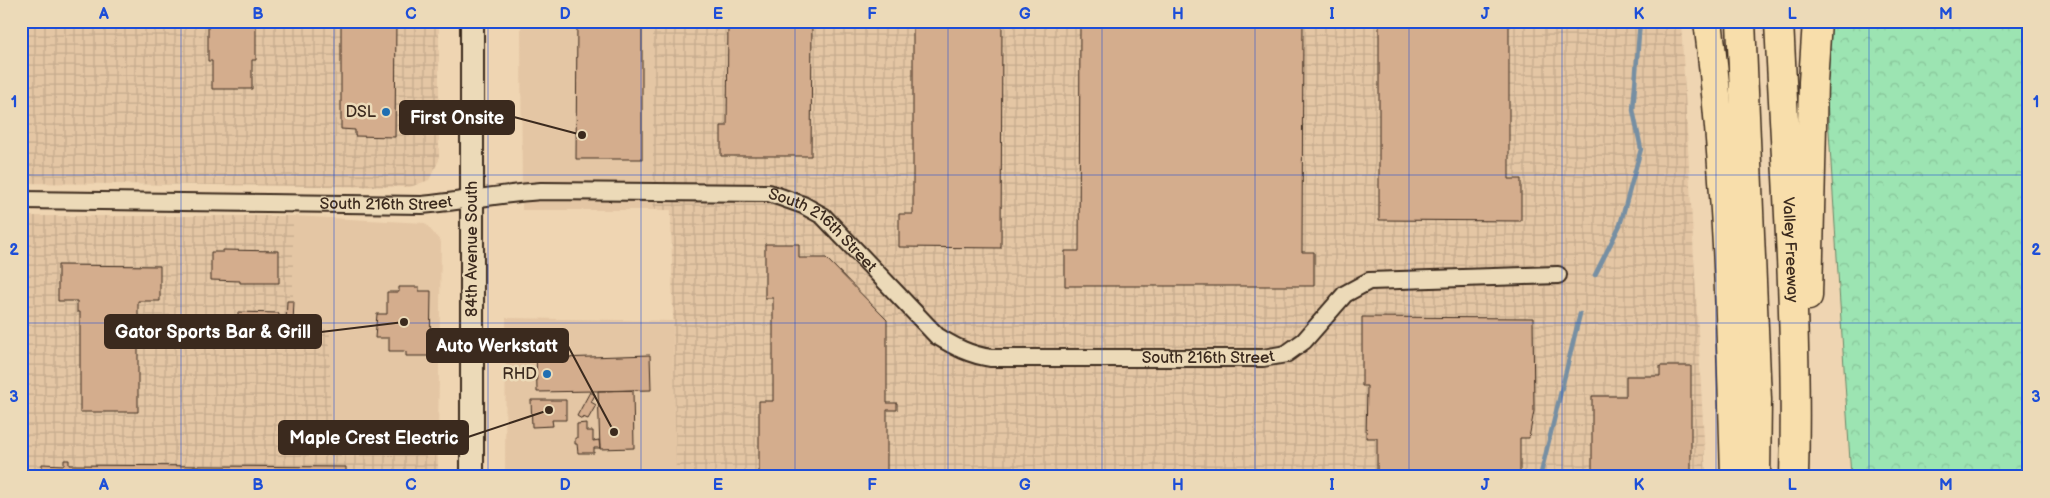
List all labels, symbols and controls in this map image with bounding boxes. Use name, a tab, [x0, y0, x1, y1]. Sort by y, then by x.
text: A	[98, 5, 109, 24]
text: B	[252, 5, 264, 24]
text: C	[405, 5, 417, 24]
text: D	[559, 5, 571, 24]
text: E	[713, 5, 723, 24]
text: F	[867, 5, 877, 24]
text: G	[1019, 5, 1031, 24]
text: H	[1172, 5, 1184, 24]
text: I	[1329, 5, 1335, 24]
text: J	[1481, 5, 1490, 24]
text: K	[1634, 5, 1645, 24]
text: L	[1787, 5, 1797, 24]
text: M	[1939, 5, 1953, 24]
text: 1	[11, 93, 17, 112]
text: 1	[2033, 93, 2039, 112]
callout: First Onsite	[400, 101, 514, 134]
place label: DSL	[346, 103, 377, 122]
marker: DSL	[380, 106, 392, 118]
text: First Onsite	[410, 108, 504, 129]
street label: 84th Avenue South	[463, 181, 482, 317]
street label: South 216th Street	[766, 184, 881, 276]
street label: South 216th Street	[320, 192, 453, 215]
street label: Valley Freeway	[1779, 197, 1802, 304]
text: 2	[9, 241, 19, 260]
text: 2	[2031, 241, 2041, 260]
callout: Gator Sports Bar & Grill	[105, 315, 321, 348]
text: Gator Sports Bar & Grill	[115, 322, 311, 343]
callout: Auto Werkstatt	[427, 329, 568, 362]
text: Auto Werkstatt	[435, 336, 558, 357]
street label: South 216th Street	[1142, 347, 1276, 368]
place label: RHD	[502, 365, 537, 384]
marker: RHD	[541, 368, 553, 380]
text: 3	[9, 388, 19, 407]
text: 3	[2031, 388, 2041, 407]
callout: Maple Crest Electric	[279, 421, 468, 454]
text: Maple Crest Electric	[289, 428, 459, 449]
text: A	[98, 476, 109, 495]
text: B	[252, 476, 264, 495]
text: C	[405, 476, 417, 495]
text: D	[559, 476, 571, 495]
text: E	[713, 476, 723, 495]
text: F	[867, 476, 877, 495]
text: G	[1019, 476, 1031, 495]
text: H	[1172, 476, 1184, 495]
text: I	[1329, 476, 1335, 495]
text: J	[1481, 476, 1490, 495]
text: K	[1634, 476, 1645, 495]
text: L	[1787, 476, 1797, 495]
text: M	[1939, 476, 1953, 495]

